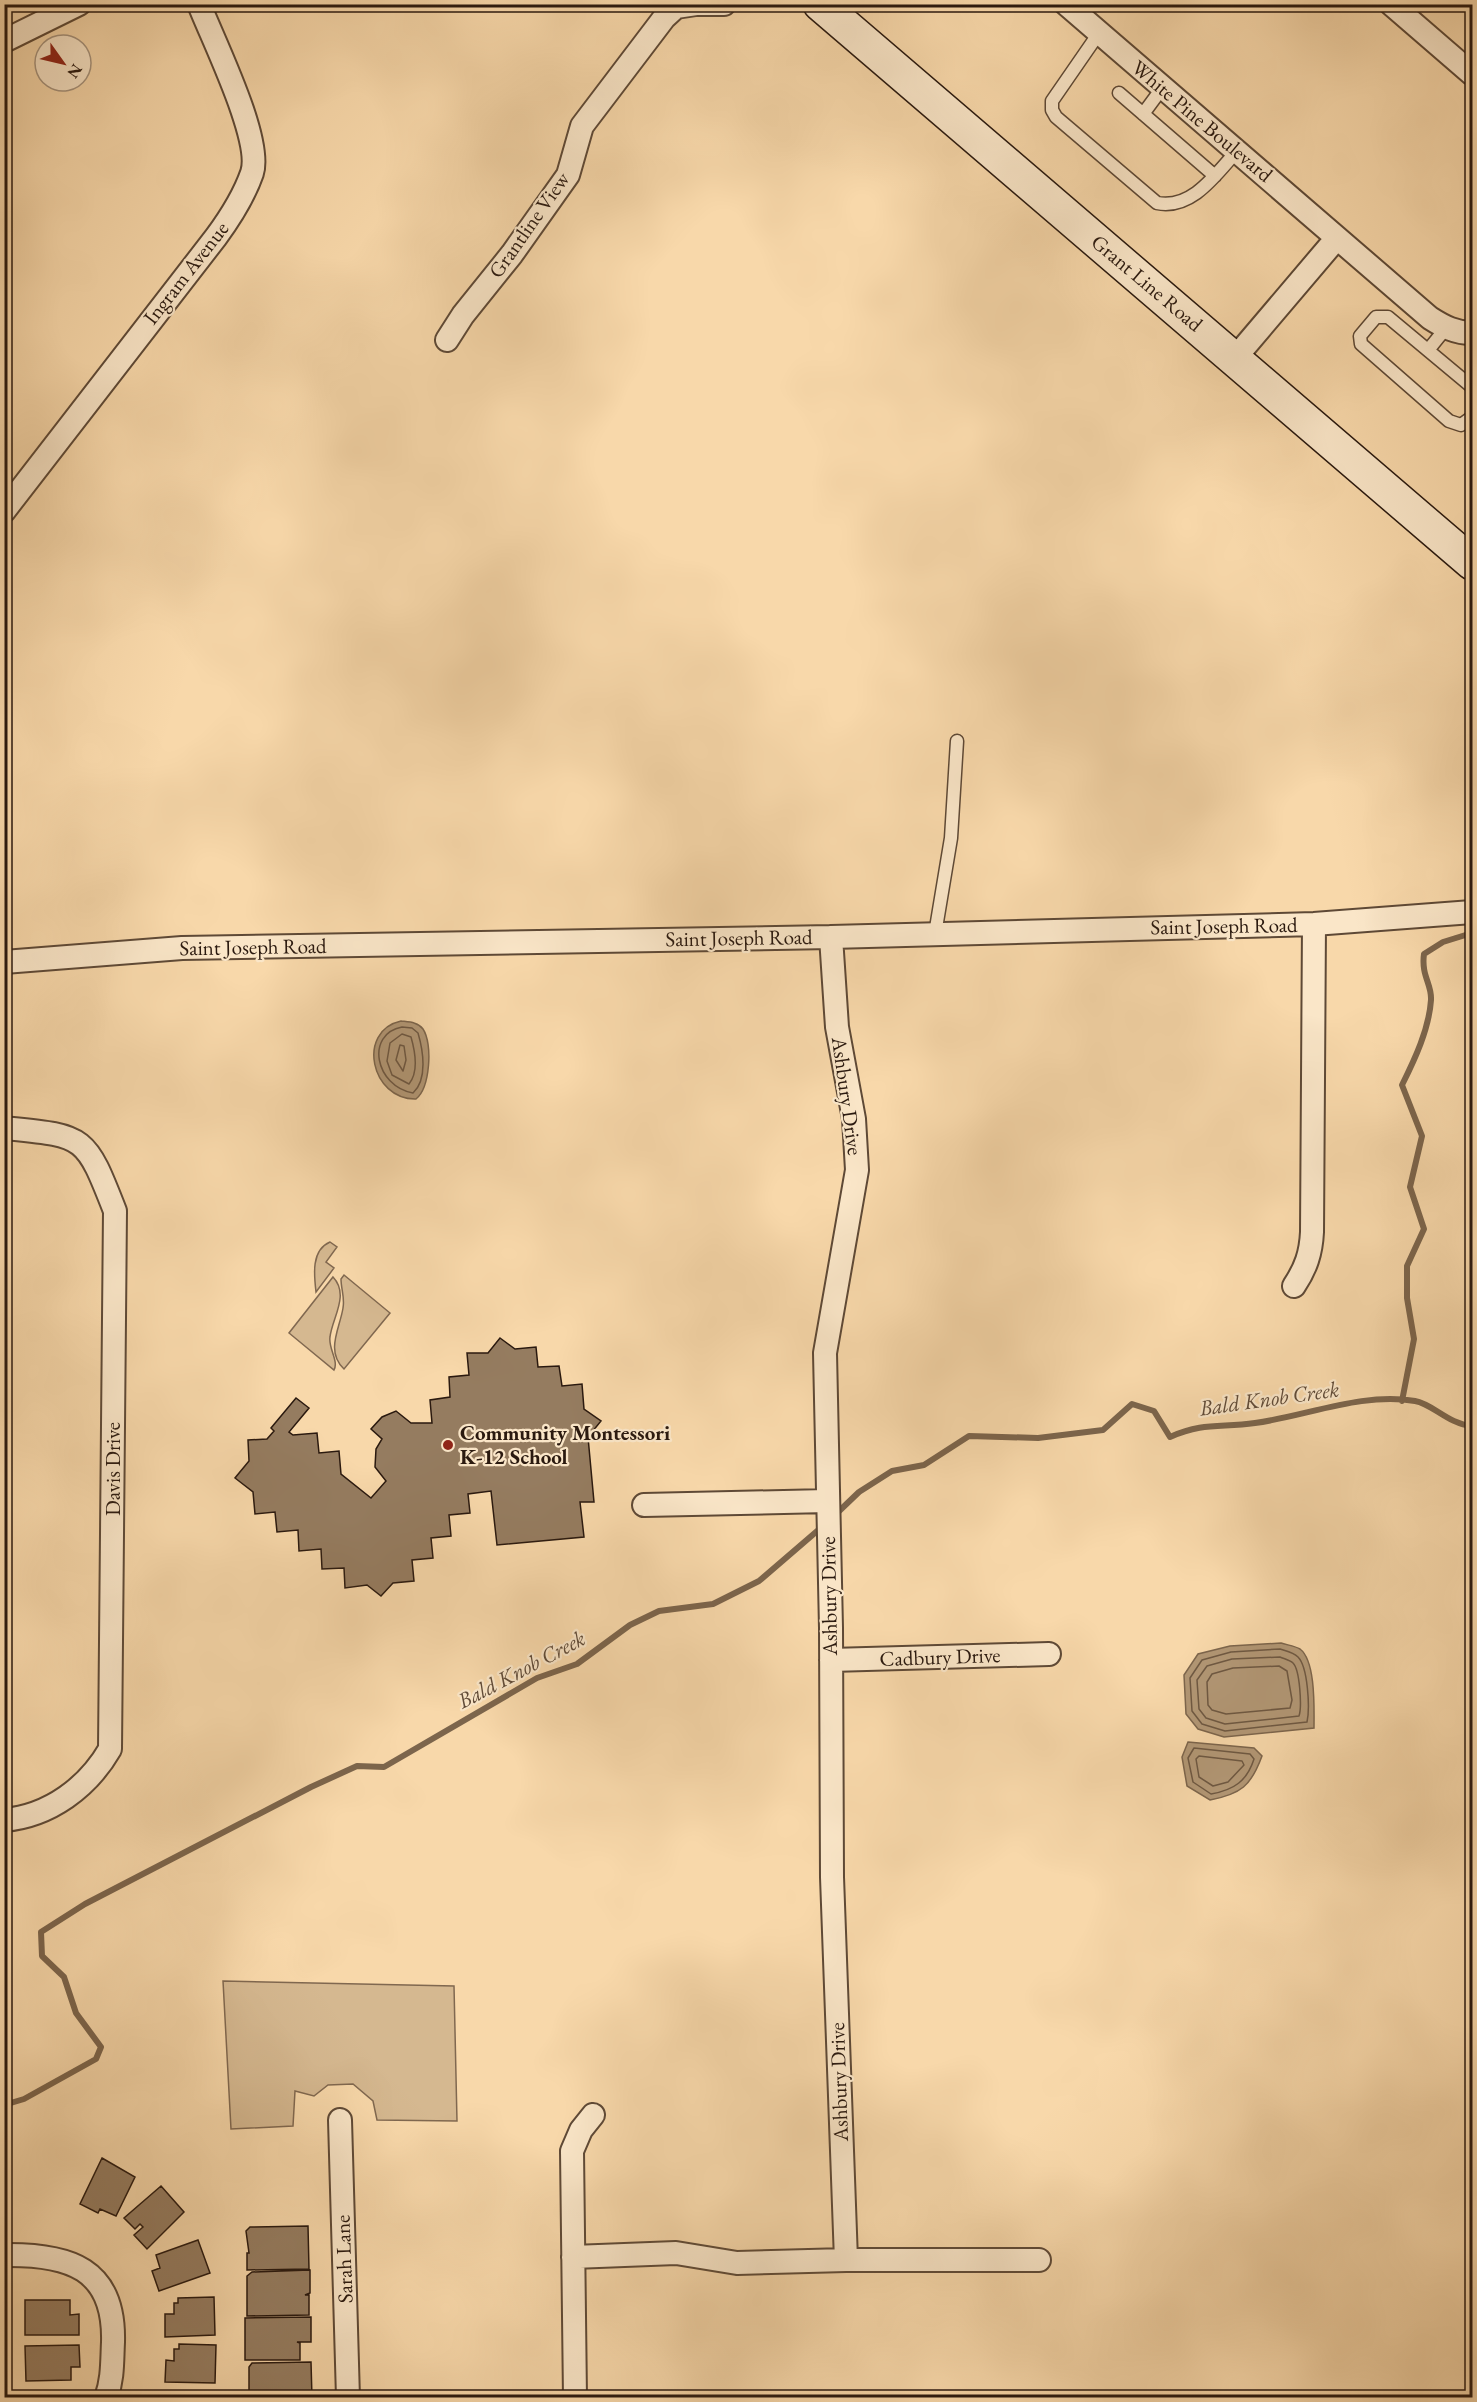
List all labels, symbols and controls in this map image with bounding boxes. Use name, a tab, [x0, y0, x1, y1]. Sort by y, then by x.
north arrow	[33, 33, 93, 93]
street label: White Pine Boulevard	[1126, 54, 1279, 188]
text: N	[63, 60, 87, 82]
street label: Grantline View	[482, 166, 575, 283]
street label: Ingram Avenue	[137, 216, 234, 330]
street label: Grant Line Road	[1086, 228, 1209, 337]
street label: Saint Joseph Road	[1150, 911, 1298, 940]
street label: Saint Joseph Road	[665, 923, 813, 952]
street label: Saint Joseph Road	[179, 932, 327, 961]
street label: Ashbury Drive	[826, 1034, 869, 1157]
water label: Bald Knob Creek	[1196, 1374, 1341, 1423]
place label: Community Montessori K-12 School	[460, 1419, 670, 1470]
street label: Davis Drive	[99, 1422, 126, 1516]
marker: Community Montessori K-12 School	[441, 1438, 455, 1452]
street label: Ashbury Drive	[814, 1536, 843, 1657]
water label: Bald Knob Creek	[451, 1624, 590, 1716]
street label: Cadbury Drive	[879, 1641, 1001, 1672]
street label: Ashbury Drive	[823, 2022, 854, 2143]
street label: Sarah Lane	[328, 2214, 359, 2304]

